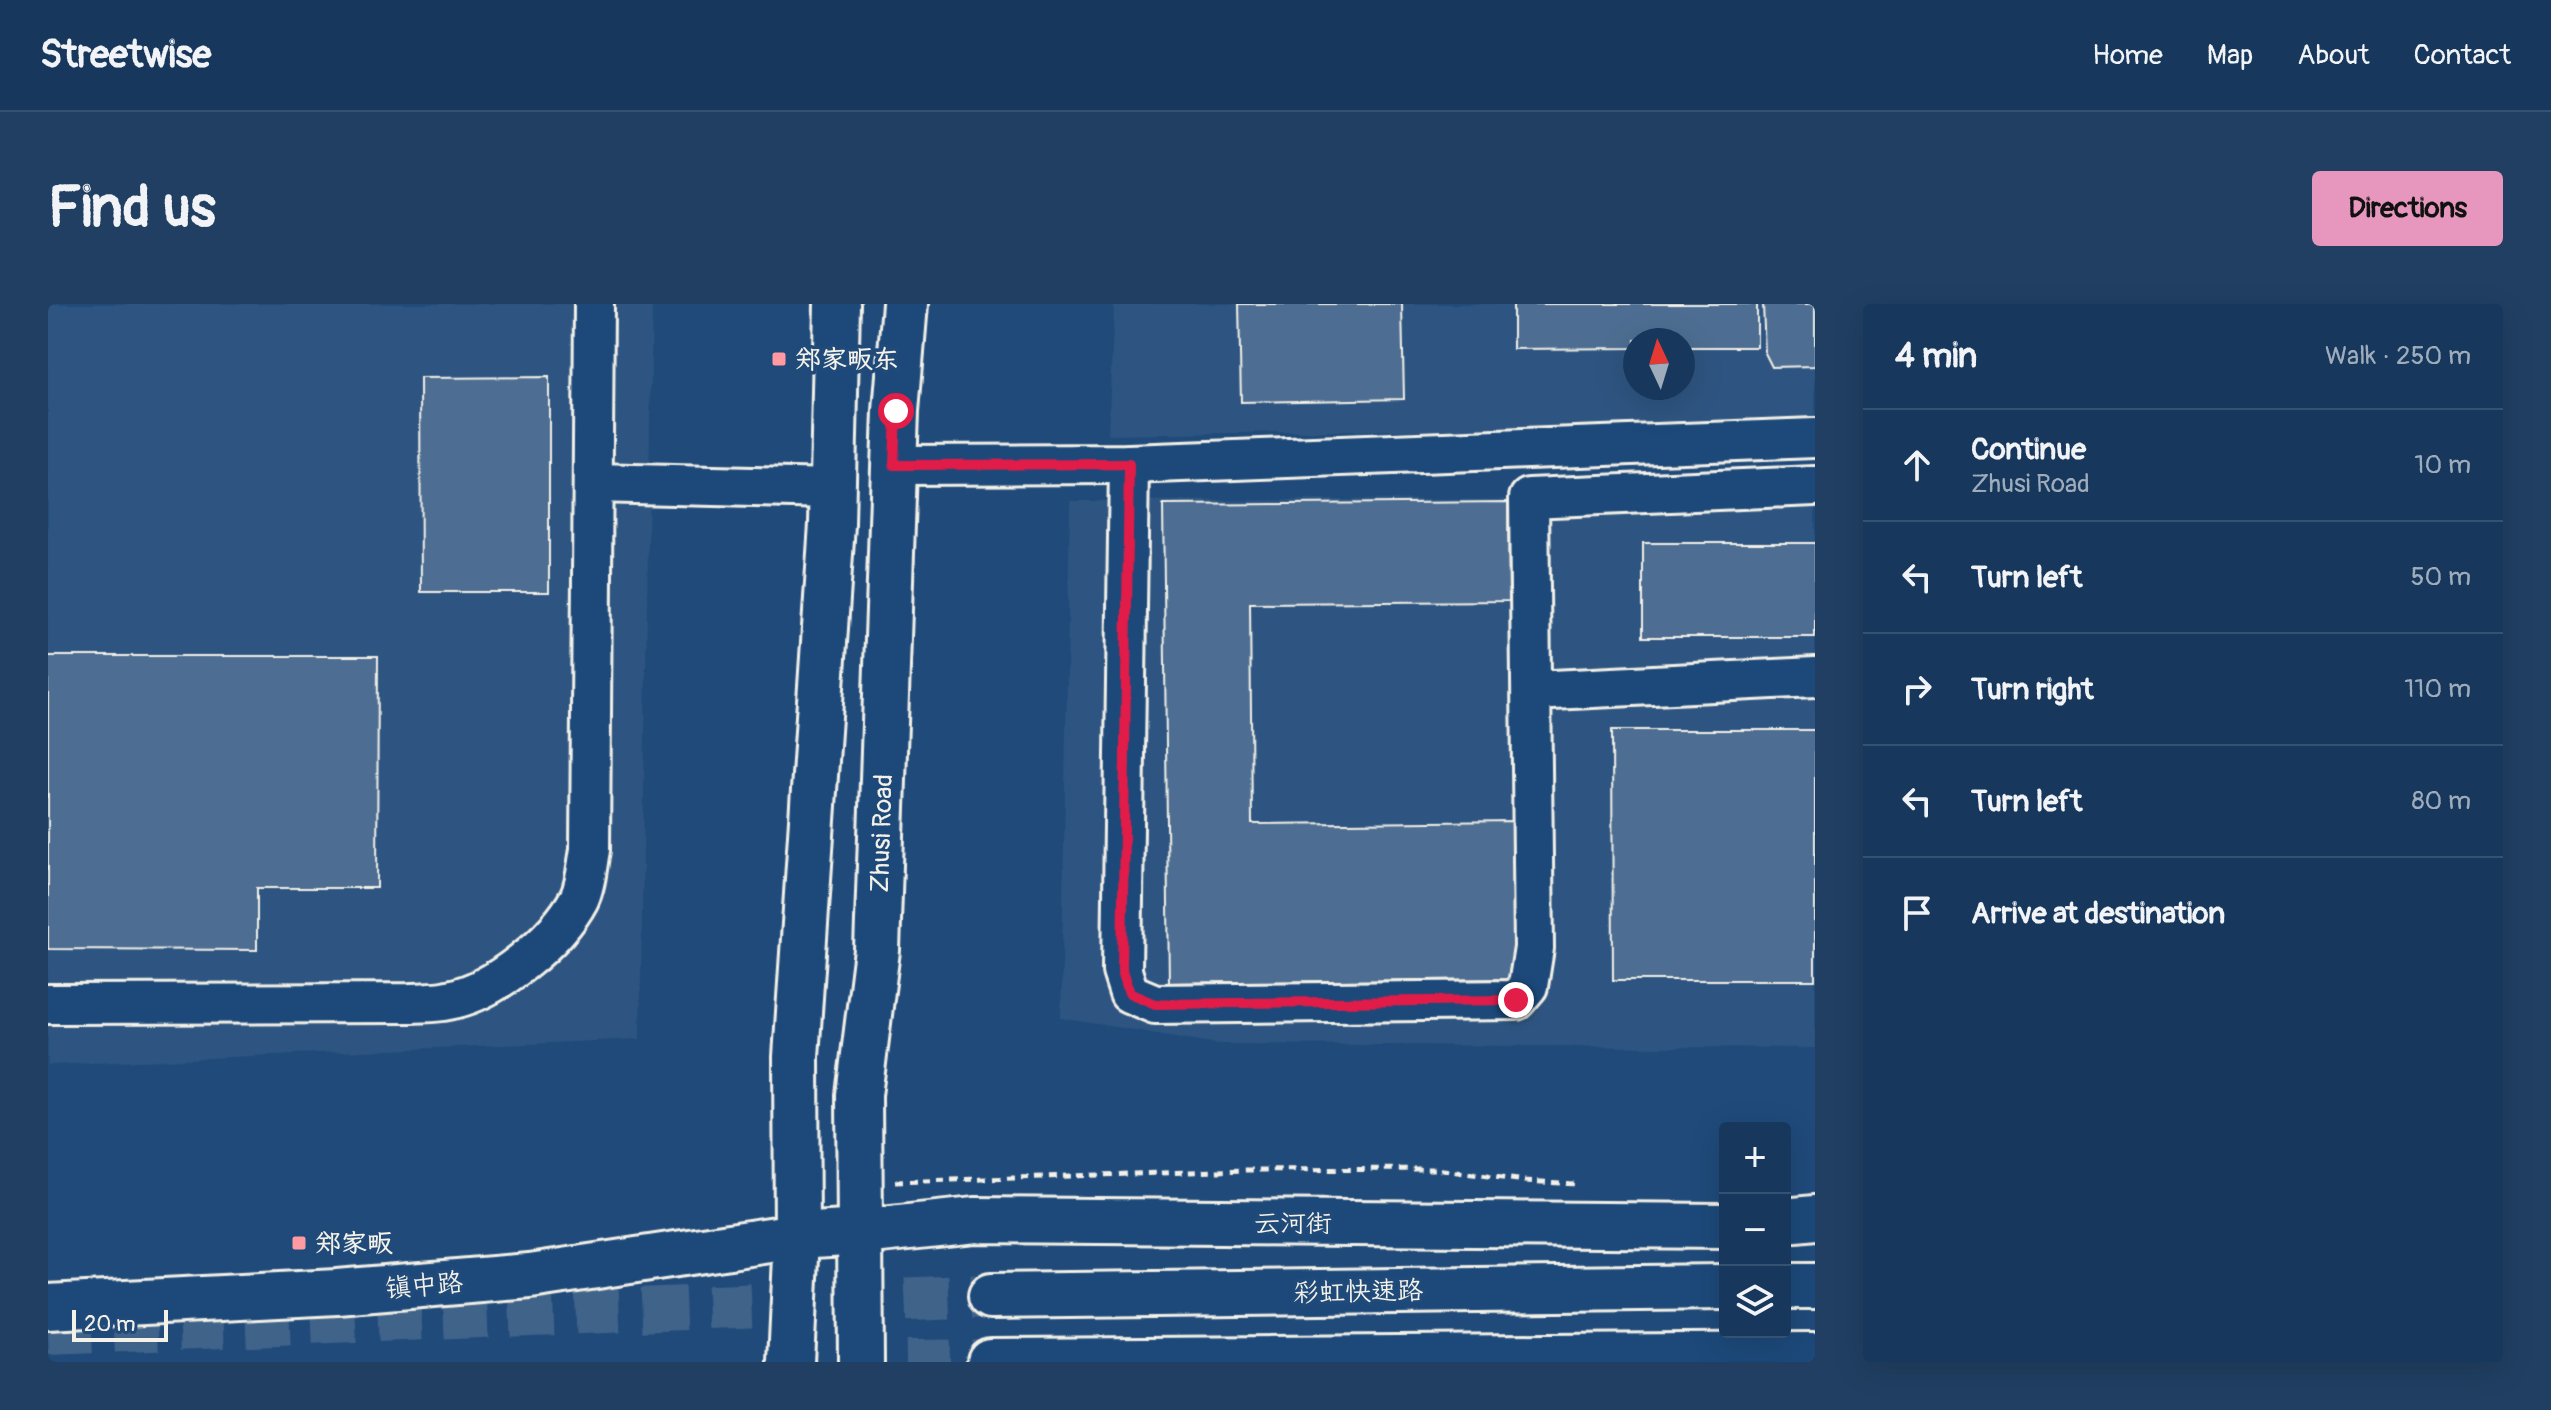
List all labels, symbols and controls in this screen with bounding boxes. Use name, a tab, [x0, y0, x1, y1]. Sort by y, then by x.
text: Streetwise	[40, 31, 211, 79]
text: Home	[2092, 38, 2163, 73]
text: Map	[2207, 38, 2253, 73]
text: About	[2297, 38, 2370, 73]
text: Contact	[2414, 38, 2511, 73]
button: Directions	[2312, 171, 2503, 246]
text: Find us	[48, 174, 216, 243]
north arrow	[1623, 328, 1695, 400]
text: 4 min	[1895, 335, 1977, 378]
text: Walk · 250 m	[2325, 340, 2471, 372]
place label: 郑家畈东	[795, 344, 899, 376]
marker: 郑家畈东	[770, 350, 788, 368]
route start	[878, 393, 914, 429]
text: Continue	[1971, 431, 2086, 468]
icon: ahead	[1895, 443, 1939, 487]
text: 10 m	[2414, 449, 2471, 481]
text: Zhusi Road	[1971, 468, 2090, 500]
icon: left	[1895, 555, 1939, 599]
text: Turn left	[1971, 559, 2082, 596]
text: 50 m	[2410, 561, 2471, 593]
icon: right	[1895, 667, 1939, 711]
text: Turn right	[1971, 671, 2094, 708]
text: 110 m	[2404, 673, 2471, 705]
street label: Zhusi Road	[864, 773, 900, 893]
icon: left	[1895, 779, 1939, 823]
text: Turn left	[1971, 783, 2082, 820]
text: 80 m	[2411, 785, 2471, 817]
icon: arrive	[1895, 891, 1939, 935]
text: Arrive at destination	[1971, 895, 2225, 932]
route end	[1498, 982, 1534, 1018]
map controls	[1719, 1122, 1791, 1338]
button: +	[1719, 1122, 1791, 1194]
button: −	[1719, 1194, 1791, 1266]
street label: 云河街	[1254, 1208, 1332, 1240]
place label: 郑家畈	[315, 1228, 393, 1260]
marker: 郑家畈	[290, 1234, 308, 1252]
button: layers	[1719, 1266, 1791, 1338]
street label: 镇中路	[384, 1267, 464, 1305]
street label: 彩虹快速路	[1293, 1275, 1423, 1309]
scale bar	[72, 1306, 168, 1342]
text: 20 m	[84, 1310, 136, 1338]

